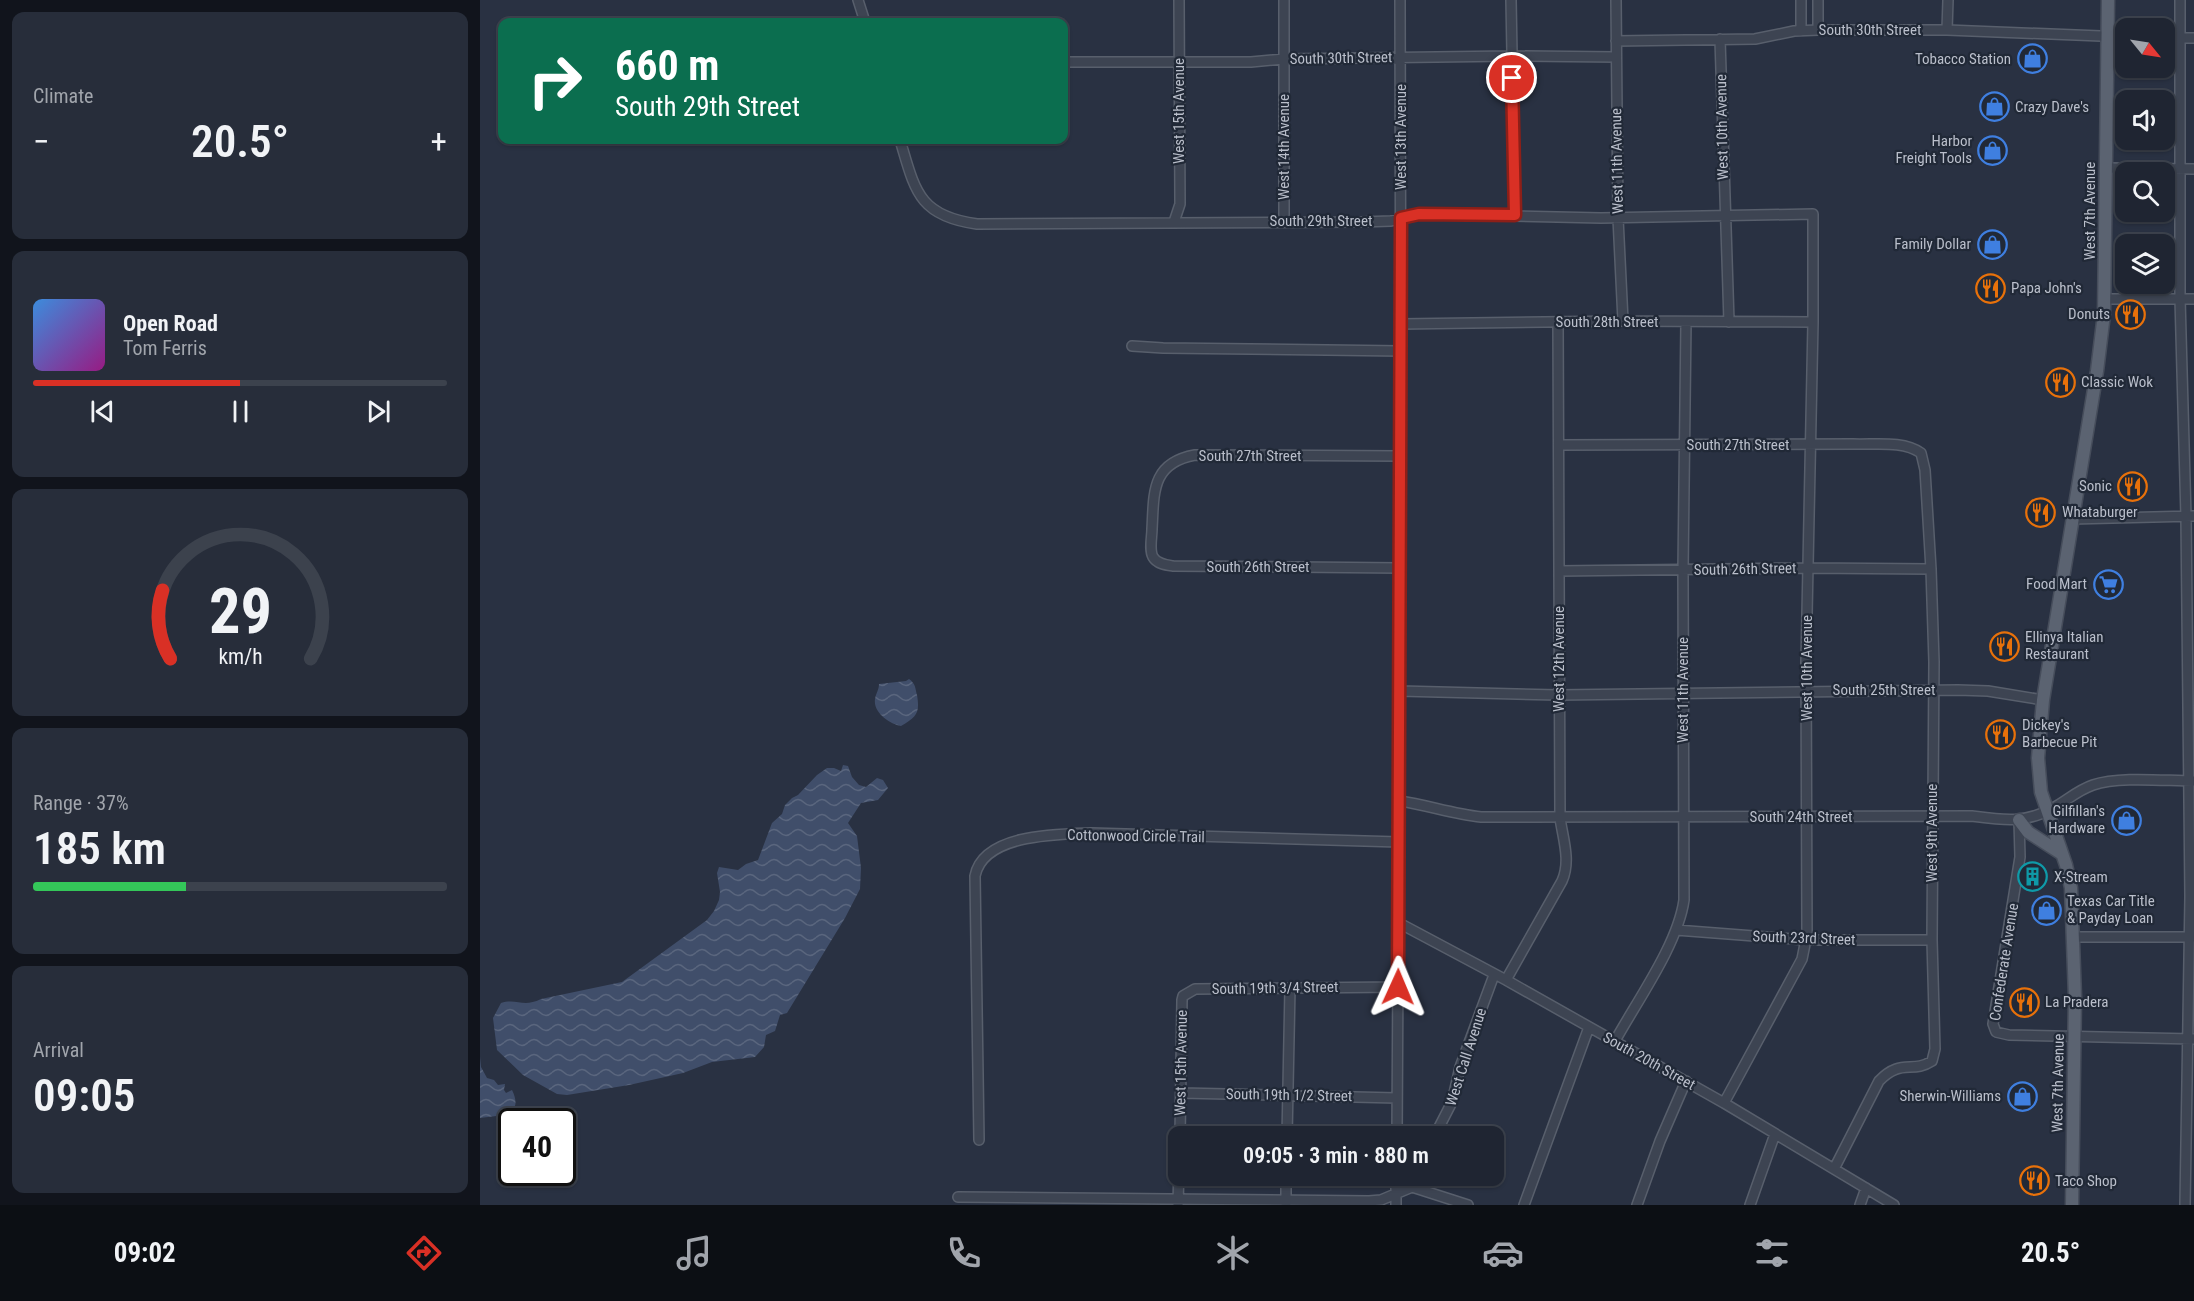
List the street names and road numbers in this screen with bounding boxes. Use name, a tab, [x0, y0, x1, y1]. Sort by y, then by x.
street label: South 30th Street	[1819, 21, 1921, 39]
street label: South 30th Street	[1289, 48, 1393, 68]
street label: West 15th Avenue	[1170, 58, 1188, 164]
street label: West 10th Avenue	[1712, 74, 1732, 180]
street label: West 13th Avenue	[1392, 84, 1410, 190]
street label: West 14th Avenue	[1275, 94, 1293, 200]
street label: West 11th Avenue	[1607, 108, 1627, 214]
street label: West 7th Avenue	[2081, 162, 2099, 260]
street label: South 29th Street	[1270, 212, 1372, 230]
street label: South 28th Street	[1556, 313, 1658, 331]
street label: South 27th Street	[1687, 436, 1789, 454]
street label: South 27th Street	[1199, 447, 1301, 465]
street label: South 26th Street	[1207, 558, 1309, 576]
street label: South 26th Street	[1693, 559, 1797, 579]
street label: West 12th Avenue	[1550, 606, 1568, 712]
street label: West 10th Avenue	[1798, 615, 1816, 721]
street label: West 11th Avenue	[1674, 637, 1692, 743]
street label: South 25th Street	[1833, 681, 1935, 699]
street label: West 9th Avenue	[1923, 784, 1941, 882]
street label: South 24th Street	[1750, 808, 1852, 826]
street label: Cottonwood Circle Trail	[1067, 826, 1205, 846]
street label: Confederate Avenue	[1986, 902, 2022, 1022]
street label: South 23rd Street	[1752, 927, 1856, 949]
street label: South 19th 3/4 Street	[1212, 978, 1338, 998]
street label: West Call Avenue	[1442, 1006, 1490, 1108]
street label: West 15th Avenue	[1171, 1010, 1191, 1116]
street label: South 20th Street	[1600, 1028, 1698, 1094]
street label: West 7th Avenue	[2048, 1034, 2068, 1132]
street label: South 19th 1/2 Street	[1226, 1085, 1352, 1105]

